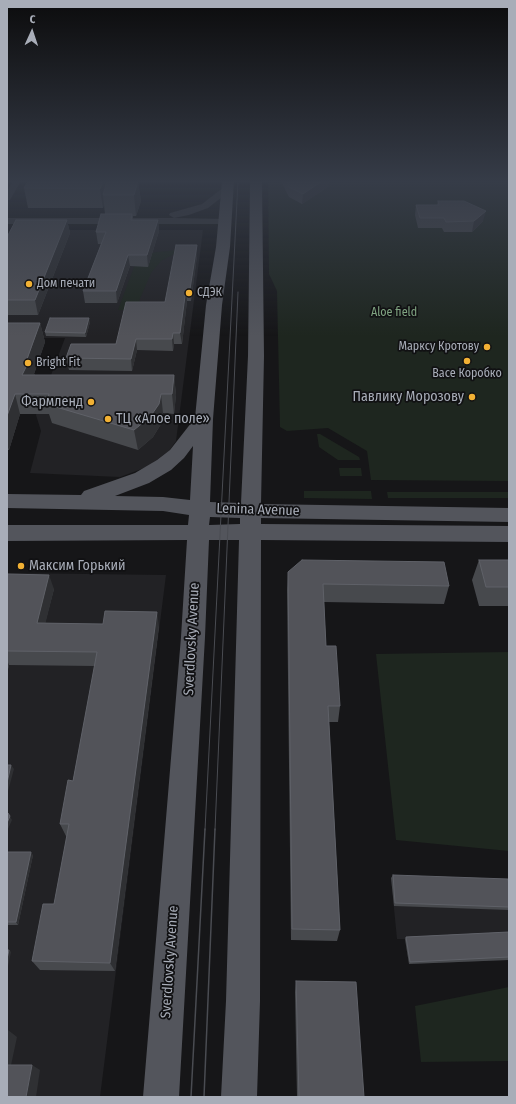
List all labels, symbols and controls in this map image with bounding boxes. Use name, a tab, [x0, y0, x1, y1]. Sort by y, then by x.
north arrow	[12, 12, 52, 52]
text: С	[29, 13, 36, 26]
place label: Дом печати	[37, 277, 95, 291]
marker: Дом печати	[24, 279, 34, 289]
place label: СДЭК	[197, 286, 222, 300]
marker: СДЭК	[184, 288, 194, 298]
park label: Aloe field	[371, 306, 417, 320]
place label: Марксу Кротову	[398, 340, 479, 354]
marker: Марксу Кротову	[482, 342, 492, 352]
place label: Bright Fit	[36, 356, 80, 370]
marker: Васе Коробко	[462, 356, 472, 366]
marker: Bright Fit	[23, 358, 33, 368]
place label: Васе Коробко	[432, 367, 502, 381]
place label: Павлику Морозову	[353, 389, 464, 405]
marker: Павлику Морозову	[467, 392, 477, 402]
place label: Фармленд	[21, 394, 83, 410]
marker: Фармленд	[86, 397, 96, 407]
place label: ТЦ «Алое поле»	[116, 411, 210, 427]
marker: ТЦ «Алое поле»	[103, 414, 113, 424]
street label: Lenina Avenue	[216, 500, 300, 520]
place label: Максим Горький	[29, 558, 126, 574]
marker: Максим Горький	[16, 561, 26, 571]
street label: Sverdlovsky Avenue	[181, 582, 203, 696]
street label: Sverdlovsky Avenue	[158, 905, 182, 1019]

